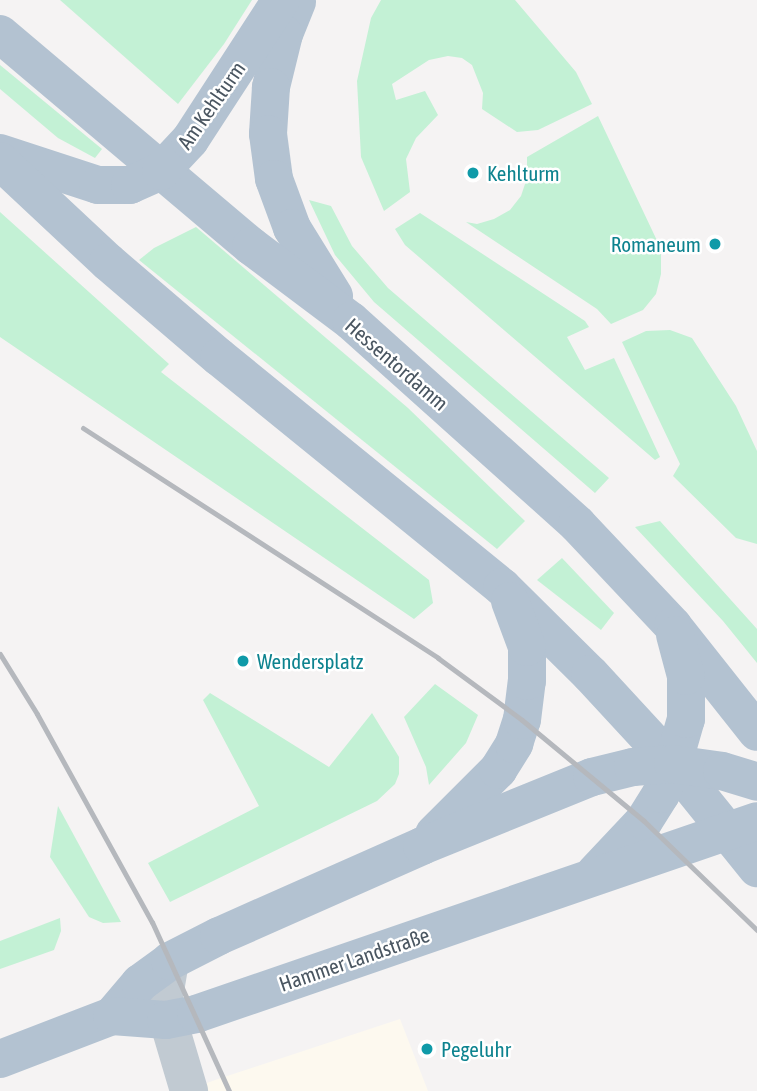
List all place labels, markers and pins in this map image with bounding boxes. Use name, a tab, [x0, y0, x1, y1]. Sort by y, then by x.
place label: Kehlturm	[487, 160, 560, 186]
marker: Kehlturm	[465, 165, 481, 181]
place label: Romaneum	[611, 231, 701, 257]
marker: Romaneum	[707, 236, 723, 252]
place label: Wendersplatz	[257, 648, 363, 674]
marker: Wendersplatz	[235, 653, 251, 669]
place label: Pegeluhr	[441, 1036, 511, 1062]
marker: Pegeluhr	[419, 1041, 435, 1057]

